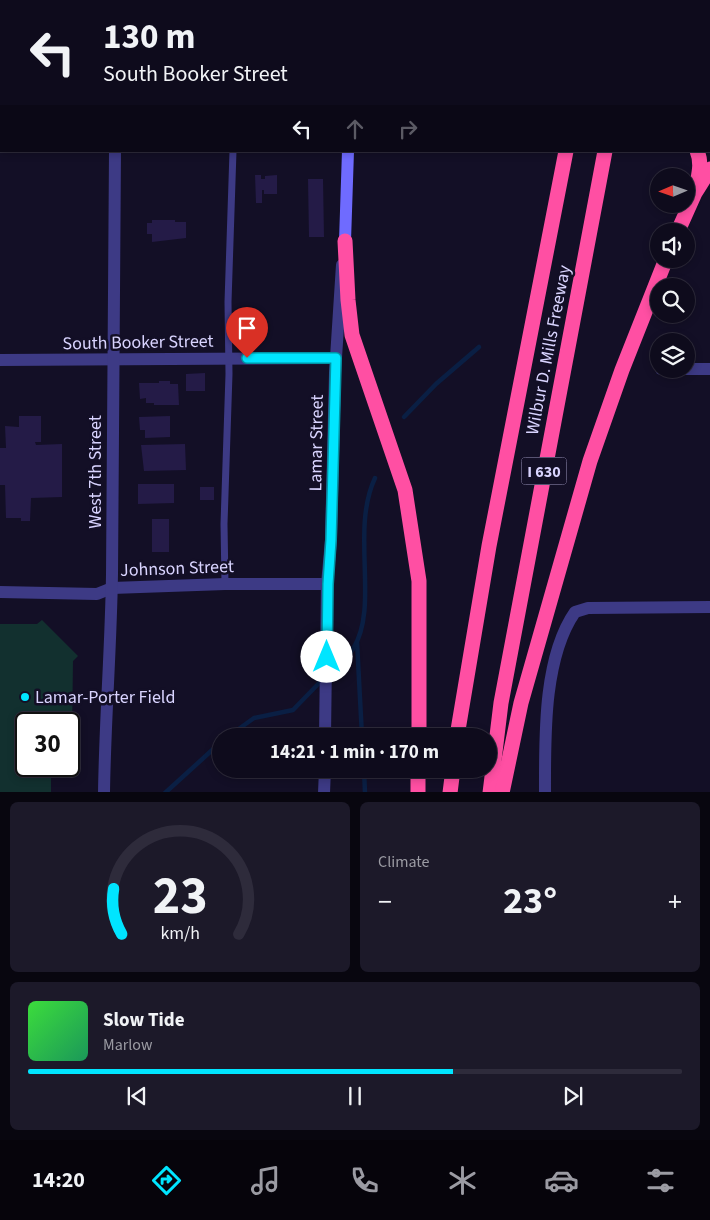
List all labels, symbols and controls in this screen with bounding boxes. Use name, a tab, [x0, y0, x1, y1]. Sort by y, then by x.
text: 130 m	[103, 12, 195, 62]
icon: left	[20, 20, 85, 85]
text: South Booker Street	[103, 58, 288, 90]
icon: left	[288, 115, 316, 143]
icon: ahead	[341, 115, 369, 143]
icon: right	[394, 115, 422, 143]
north arrow	[650, 168, 695, 212]
map controls	[650, 168, 695, 378]
button: sound	[650, 223, 695, 268]
street label: Wilbur D. Mills Freeway	[520, 262, 577, 437]
button: search	[650, 278, 695, 323]
pin	[226, 307, 268, 358]
icon: arrive	[233, 314, 261, 342]
street label: South Booker Street	[62, 329, 214, 356]
button: layers	[650, 333, 695, 378]
street label: Lamar Street	[303, 394, 330, 492]
street label: West 7th Street	[83, 415, 108, 529]
road number: I 630	[522, 458, 566, 484]
street label: Johnson Street	[120, 554, 234, 583]
position arrow	[300, 630, 352, 682]
place label: Lamar-Porter Field	[35, 685, 175, 710]
marker: Lamar-Porter Field	[19, 691, 31, 703]
speed limit sign: 30	[15, 712, 80, 777]
text: 14:21 · 1 min · 170 m	[270, 739, 439, 766]
text: Climate	[378, 851, 429, 873]
text: 23	[153, 860, 207, 934]
text: 23°	[503, 874, 557, 928]
text: −	[378, 882, 392, 922]
text: +	[668, 882, 682, 922]
text: km/h	[160, 921, 200, 946]
text: Slow Tide	[103, 1007, 184, 1034]
text: Marlow	[103, 1034, 152, 1056]
icon: previous	[123, 1082, 151, 1110]
icon: pause	[341, 1082, 369, 1110]
icon: next	[559, 1082, 587, 1110]
icon: directions	[149, 1163, 184, 1198]
icon: music	[248, 1163, 283, 1198]
icon: phone	[347, 1163, 382, 1198]
icon: climate	[445, 1163, 480, 1198]
icon: car	[544, 1163, 579, 1198]
icon: filters	[643, 1163, 678, 1198]
text: 14:20	[32, 1164, 85, 1196]

